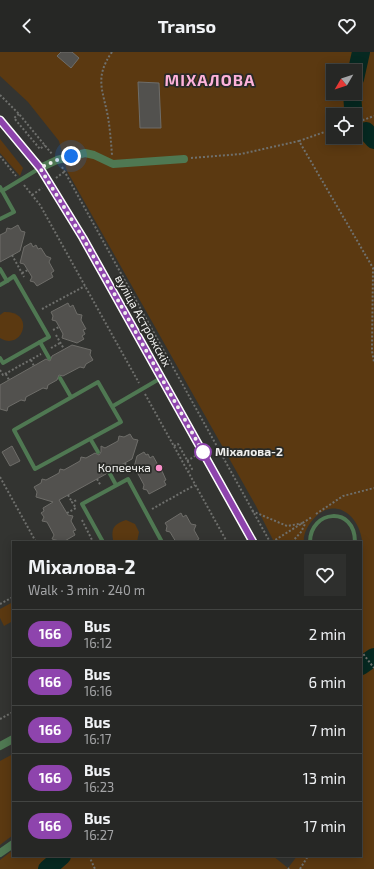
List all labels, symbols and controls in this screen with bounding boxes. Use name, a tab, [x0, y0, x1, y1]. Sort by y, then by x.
icon: back	[16, 15, 38, 37]
text: Transo	[158, 15, 216, 37]
icon: heart	[336, 15, 358, 37]
north arrow	[326, 64, 362, 100]
map controls	[326, 64, 362, 144]
district label: МІХАЛОВА	[165, 70, 255, 89]
button: locate	[326, 108, 362, 144]
your location	[61, 146, 81, 166]
street label: вуліца Астрожскіх	[112, 272, 175, 370]
marker: Міхалова-2	[194, 443, 212, 461]
place label: Міхалова-2	[215, 444, 283, 458]
place label: Копеечка	[98, 460, 151, 474]
marker: Копеечка	[154, 463, 164, 473]
button: heart	[304, 554, 346, 596]
text: Міхалова-2	[28, 555, 136, 578]
text: Walk · 3 min · 240 m	[28, 582, 145, 598]
text: Bus	[84, 617, 110, 635]
text: 166	[39, 625, 61, 642]
text: 2 min	[309, 625, 346, 643]
text: 16:12	[84, 635, 112, 651]
text: Bus	[84, 665, 110, 683]
text: 166	[39, 673, 61, 690]
text: 6 min	[308, 673, 346, 691]
text: 16:16	[84, 683, 112, 699]
text: Bus	[84, 713, 110, 731]
text: 166	[39, 721, 61, 738]
text: 7 min	[309, 721, 346, 739]
text: 16:17	[84, 731, 112, 747]
text: Bus	[84, 761, 110, 779]
text: 166	[39, 769, 61, 786]
text: 13 min	[303, 769, 346, 787]
text: 16:23	[84, 779, 114, 795]
text: Bus	[84, 809, 110, 827]
text: 166	[39, 817, 61, 834]
text: 17 min	[303, 817, 346, 835]
text: 16:27	[84, 827, 114, 843]

